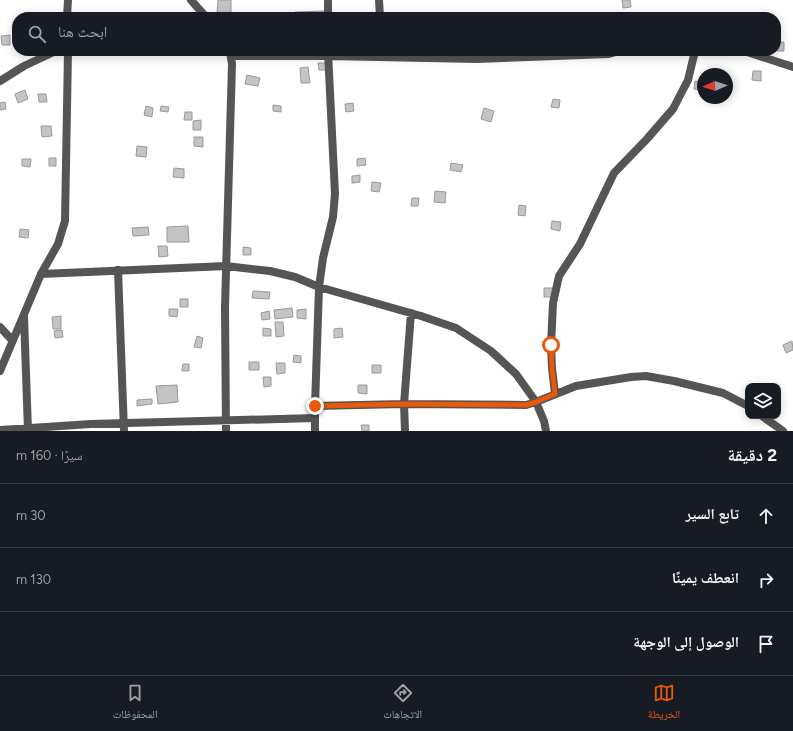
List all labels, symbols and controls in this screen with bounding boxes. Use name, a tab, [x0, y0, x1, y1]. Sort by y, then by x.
search box	[12, 12, 781, 56]
icon: search	[26, 23, 48, 45]
text: ابحث هنا	[58, 23, 107, 41]
north arrow	[697, 68, 733, 104]
route start	[542, 336, 560, 354]
map controls	[745, 383, 781, 419]
button: layers	[745, 383, 781, 419]
route end	[306, 397, 324, 415]
text: 2 دقيقة	[727, 445, 777, 465]
text: سيرًا · 160 m	[16, 448, 83, 463]
text: تابع السير	[685, 505, 739, 523]
icon: ahead	[755, 505, 777, 527]
text: 30 m	[16, 508, 46, 523]
text: انعطف يمينًا	[672, 569, 739, 587]
icon: right	[755, 569, 777, 591]
text: 130 m	[16, 572, 51, 587]
text: الوصول إلى الوجهة	[633, 633, 739, 651]
icon: arrive	[755, 633, 777, 655]
tab: المحفوظات	[113, 682, 158, 725]
tab: الاتجاهات	[383, 682, 422, 725]
tab: الخريطة	[648, 682, 680, 725]

